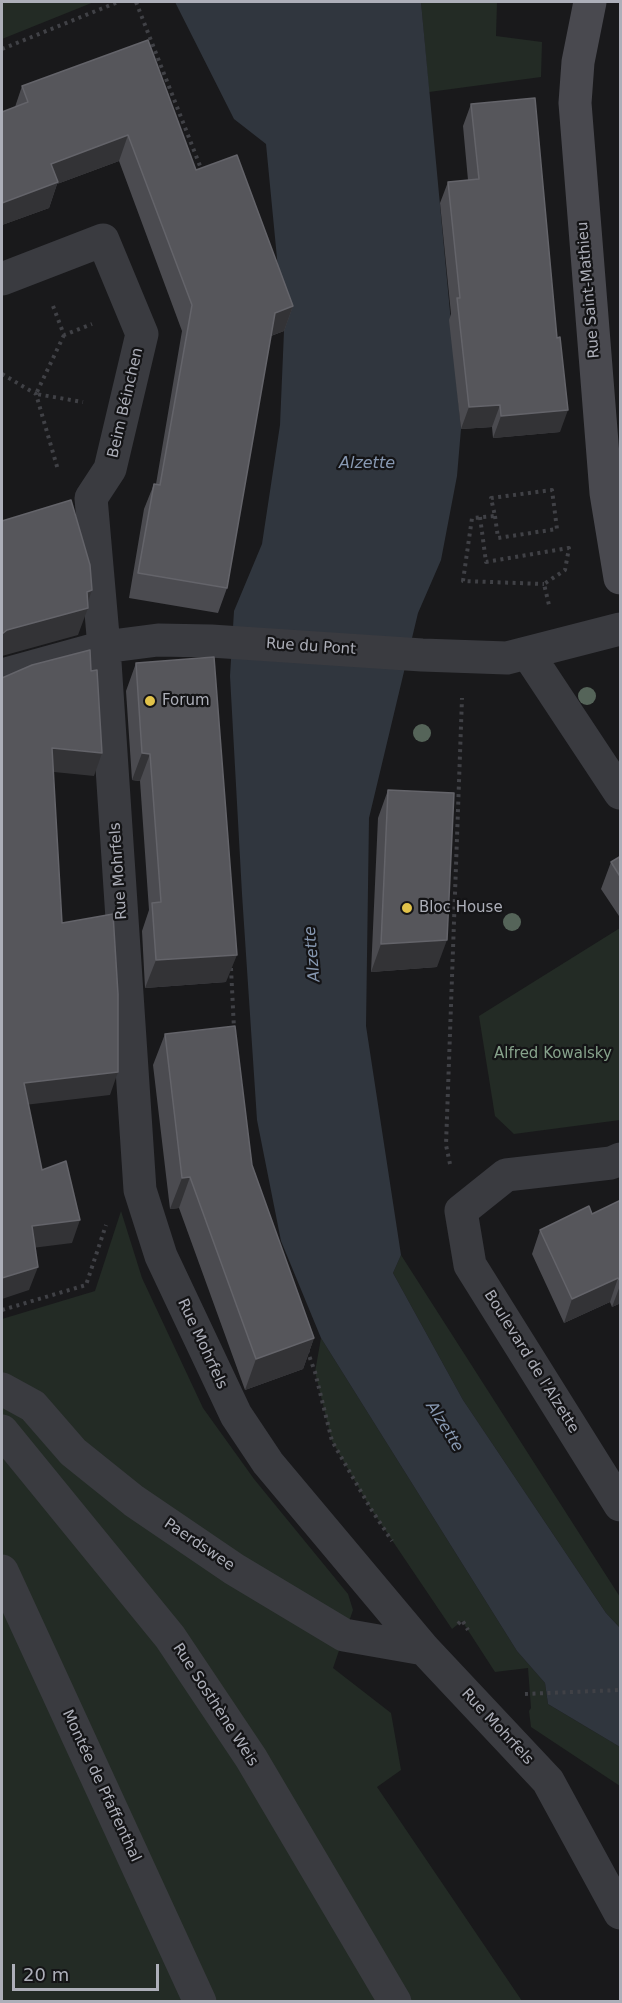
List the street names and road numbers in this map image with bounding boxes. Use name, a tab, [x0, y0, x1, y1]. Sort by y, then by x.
street label: Rue Saint-Mathieu	[574, 221, 604, 359]
street label: Beim Béinchen	[105, 346, 147, 460]
street label: Rue du Pont	[265, 635, 357, 659]
street label: Rue Mohrfels	[107, 822, 131, 920]
street label: Boulevard de l'Alzette	[480, 1287, 582, 1437]
street label: Rue Mohrfels	[173, 1296, 231, 1392]
street label: Paerdswee	[160, 1515, 238, 1575]
street label: Rue Sosthène Weis	[168, 1640, 262, 1770]
street label: Rue Mohrfels	[457, 1685, 537, 1769]
street label: Montée de Pfaffenthal	[58, 1707, 144, 1865]

